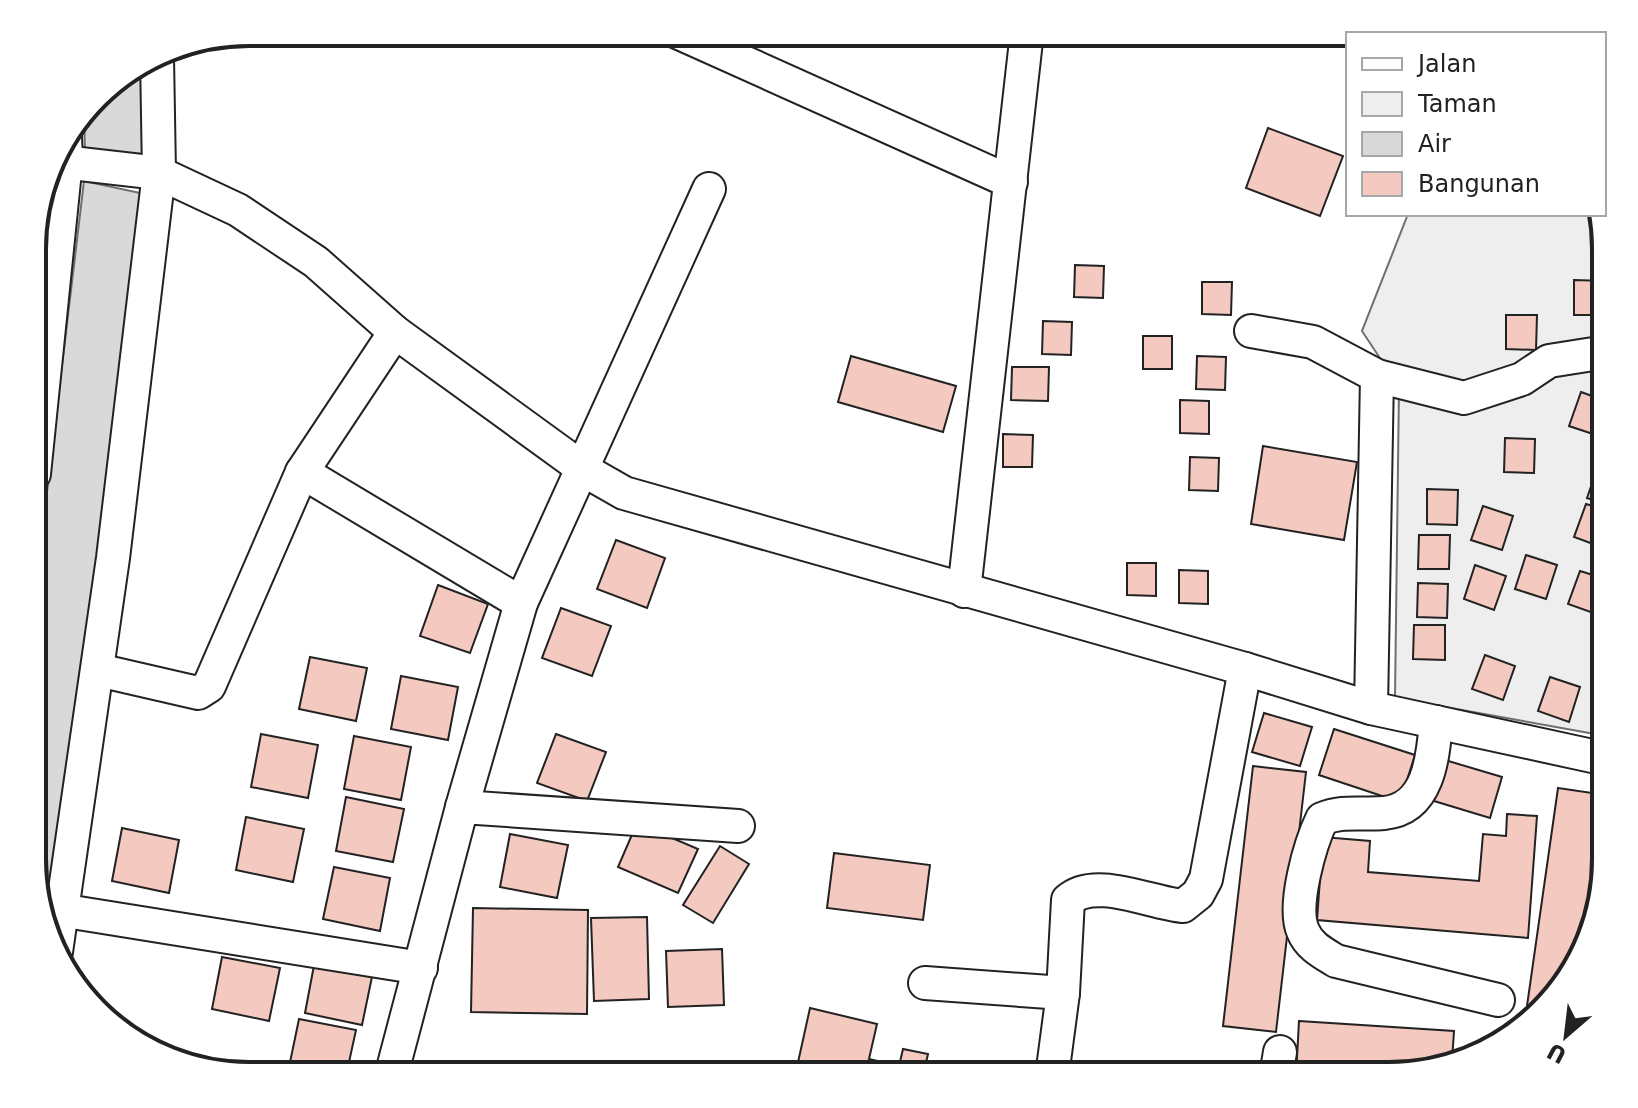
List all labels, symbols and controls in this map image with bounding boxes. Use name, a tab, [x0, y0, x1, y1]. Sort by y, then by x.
legend	[1346, 32, 1606, 216]
text: Jalan	[1416, 50, 1476, 78]
text: Taman	[1417, 90, 1497, 118]
text: Air	[1418, 130, 1451, 158]
text: Bangunan	[1418, 170, 1540, 198]
north arrow	[1526, 996, 1606, 1076]
text: U	[1543, 1038, 1571, 1068]

